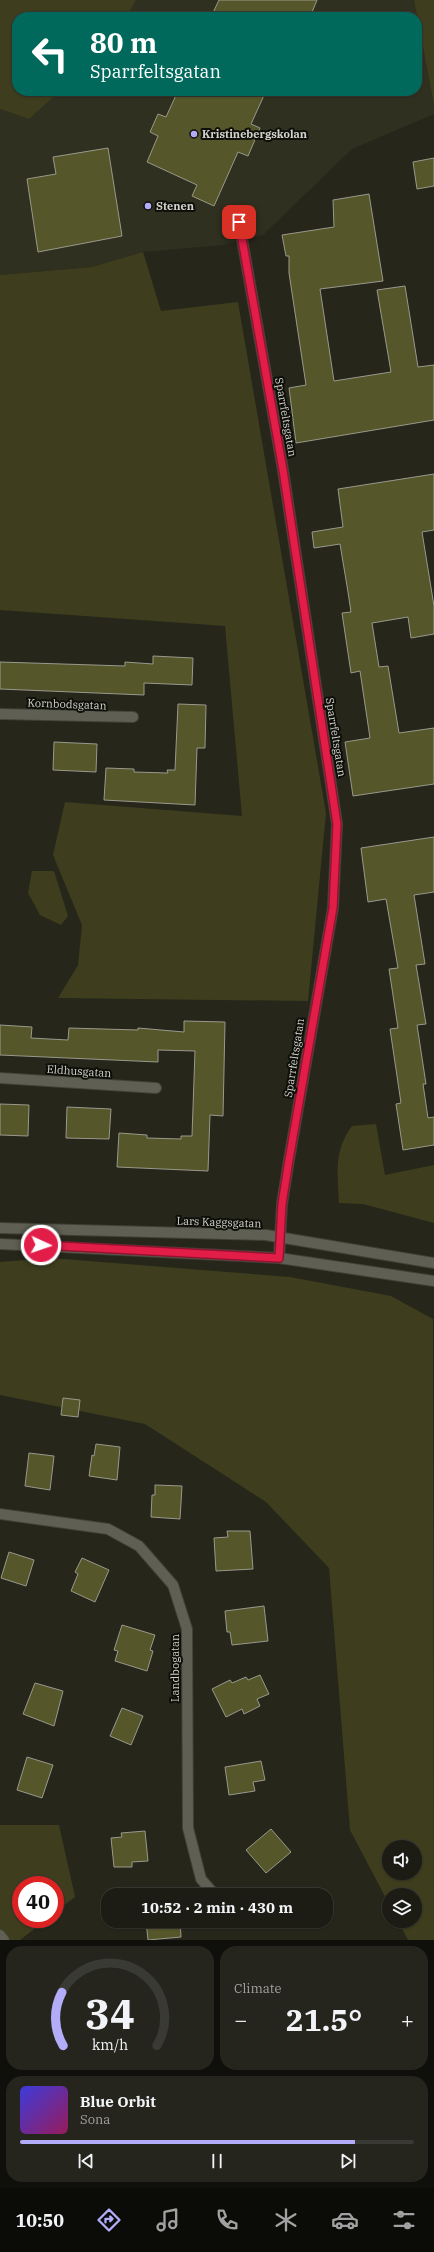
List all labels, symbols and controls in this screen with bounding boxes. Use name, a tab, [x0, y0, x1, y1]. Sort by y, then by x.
text: 80 m	[90, 24, 157, 61]
icon: left	[24, 28, 76, 80]
text: Sparrfeltsgatan	[90, 60, 221, 83]
place label: Kristinebergskolan	[202, 127, 307, 141]
marker: Kristinebergskolan	[189, 129, 199, 139]
place label: Stenen	[156, 199, 194, 213]
marker: Stenen	[143, 201, 153, 211]
pin	[222, 205, 256, 239]
icon: arrive	[228, 211, 250, 233]
street label: Sparrfeltsgatan	[272, 376, 300, 458]
street label: Kornbodsgatan	[27, 696, 107, 712]
street label: Sparrfeltsgatan	[323, 696, 349, 778]
street label: Sparrfeltsgatan	[281, 1017, 307, 1099]
street label: Eldhusgatan	[46, 1062, 112, 1080]
street label: Lars Kaggsgatan	[176, 1214, 262, 1230]
position arrow	[20, 1224, 62, 1266]
street label: Landbogatan	[168, 1634, 182, 1702]
map controls	[382, 1840, 422, 1928]
button: sound	[382, 1840, 422, 1880]
speed limit sign: 40	[12, 1876, 64, 1928]
button: layers	[382, 1888, 422, 1928]
text: 10:52 · 2 min · 430 m	[141, 1898, 293, 1917]
text: Climate	[234, 1980, 281, 1997]
text: 34	[85, 1986, 135, 2040]
text: 21.5°	[286, 2000, 362, 2039]
text: −	[234, 2005, 247, 2034]
text: +	[401, 2005, 414, 2034]
text: km/h	[92, 2035, 128, 2054]
text: Blue Orbit	[80, 2092, 156, 2111]
text: Sona	[80, 2111, 110, 2128]
icon: previous	[75, 2150, 97, 2172]
icon: pause	[206, 2150, 228, 2172]
icon: next	[337, 2150, 359, 2172]
icon: directions	[95, 2206, 123, 2234]
icon: music	[154, 2206, 182, 2234]
icon: phone	[213, 2206, 241, 2234]
icon: climate	[272, 2206, 300, 2234]
icon: car	[331, 2206, 359, 2234]
icon: filters	[390, 2206, 418, 2234]
text: 10:50	[16, 2209, 64, 2232]

